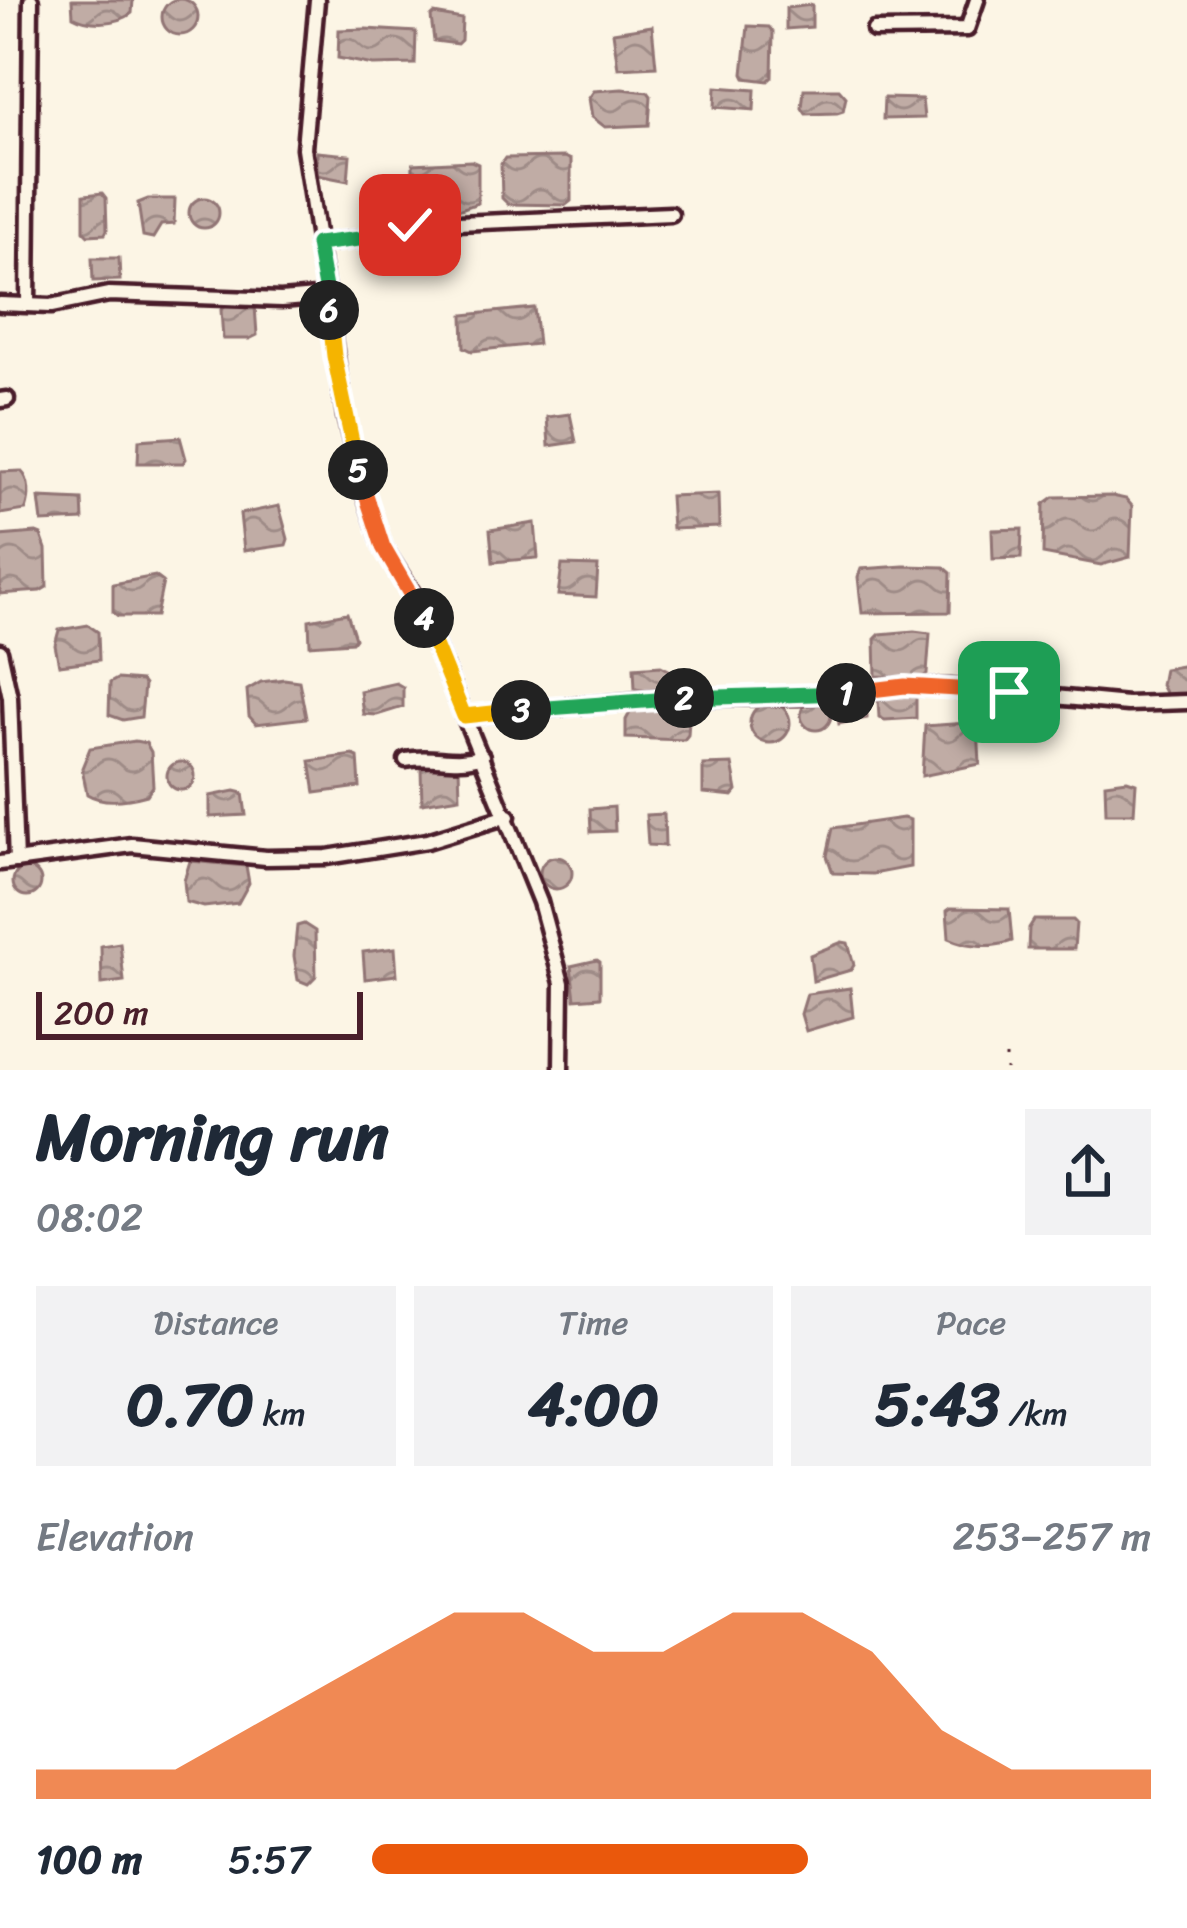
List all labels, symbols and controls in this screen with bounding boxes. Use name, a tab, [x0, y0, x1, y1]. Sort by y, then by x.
pin	[359, 174, 461, 276]
icon: check	[377, 192, 443, 258]
pin: 6	[299, 280, 359, 340]
text: 6	[320, 281, 338, 339]
pin: 5	[328, 440, 388, 500]
text: 5	[348, 441, 368, 499]
pin: 4	[394, 588, 454, 648]
text: 4	[414, 589, 434, 647]
pin	[958, 641, 1060, 743]
icon: arrive	[976, 659, 1042, 725]
pin: 1	[816, 663, 876, 723]
text: 1	[839, 664, 853, 722]
pin: 2	[654, 668, 714, 728]
text: 2	[674, 669, 694, 727]
pin: 3	[491, 680, 551, 740]
text: 3	[512, 681, 530, 739]
text: 200 m	[54, 984, 149, 1042]
scale bar	[36, 986, 363, 1039]
text: Morning run	[36, 1079, 389, 1196]
button: share	[1025, 1109, 1151, 1235]
text: 08:02	[36, 1183, 143, 1252]
text: Distance	[153, 1294, 278, 1352]
text: Time	[559, 1294, 628, 1352]
text: Pace	[936, 1294, 1006, 1352]
text: 0.70	[126, 1352, 254, 1458]
text: 4:00	[528, 1352, 659, 1458]
text: 5:43	[875, 1352, 1000, 1458]
text: km	[254, 1385, 306, 1443]
text: /km	[1000, 1385, 1068, 1443]
text: Elevation	[36, 1502, 194, 1571]
text: 253–257 m	[952, 1502, 1151, 1571]
text: 100 m	[36, 1825, 142, 1894]
text: 5:57	[228, 1825, 310, 1894]

